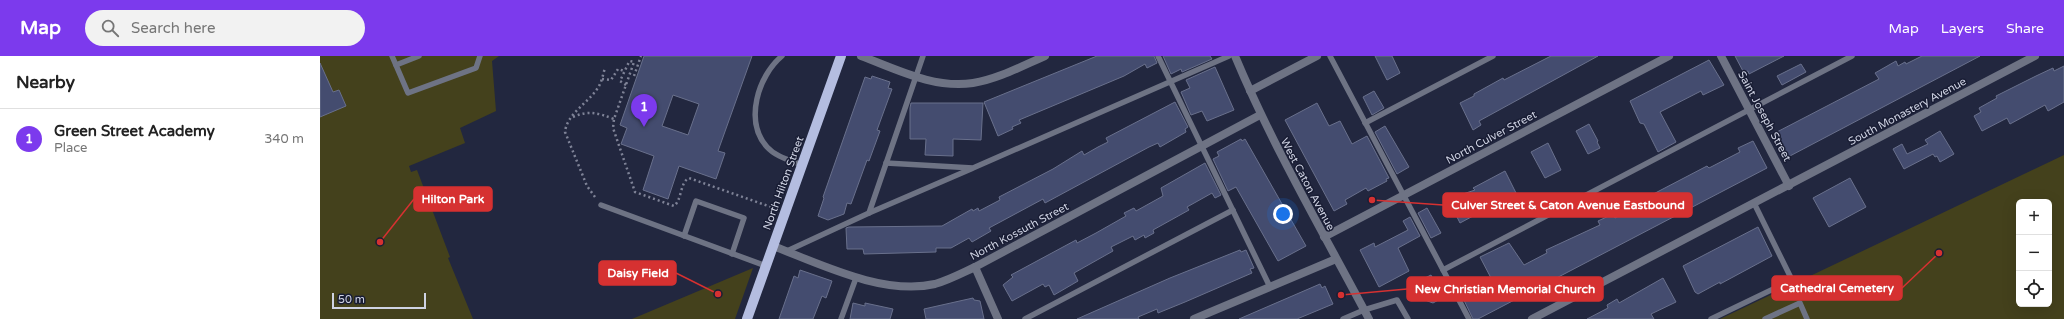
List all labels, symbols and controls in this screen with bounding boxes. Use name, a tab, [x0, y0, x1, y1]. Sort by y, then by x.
search box	[85, 10, 365, 46]
text: Map	[20, 17, 61, 39]
icon: search	[99, 17, 121, 39]
text: Search here	[131, 19, 215, 37]
text: Map	[1889, 20, 1919, 37]
text: Layers	[1941, 20, 1984, 37]
text: Share	[2006, 20, 2044, 37]
street label: Saint Joseph Street	[1735, 69, 1794, 164]
text: Nearby	[16, 72, 75, 93]
street label: South Monastery Avenue	[1846, 75, 1969, 148]
pin: 1	[631, 94, 657, 127]
street label: North Culver Street	[1444, 108, 1539, 167]
text: Green Street Academy	[54, 122, 215, 140]
text: 1	[25, 131, 33, 147]
text: 340 m	[264, 131, 304, 147]
street label: North Hilton Street	[760, 135, 806, 232]
street label: West Caton Avenue	[1278, 136, 1337, 233]
text: Place	[54, 140, 87, 156]
callout: Hilton Park	[414, 187, 492, 211]
text: Hilton Park	[422, 192, 485, 206]
callout: Culver Street & Caton Avenue Eastbound	[1443, 193, 1692, 217]
text: Culver Street & Caton Avenue Eastbound	[1451, 198, 1685, 212]
map controls	[2016, 199, 2052, 307]
button: +	[2016, 199, 2052, 235]
street label: North Kossuth Street	[968, 200, 1071, 263]
your location	[1273, 204, 1293, 224]
button: −	[2016, 235, 2052, 271]
callout: Daisy Field	[599, 261, 676, 285]
text: Daisy Field	[607, 266, 669, 281]
button: locate	[2016, 271, 2052, 307]
callout: Cathedral Cemetery	[1772, 276, 1902, 300]
callout: New Christian Memorial Church	[1407, 277, 1603, 301]
text: Cathedral Cemetery	[1780, 281, 1894, 296]
text: New Christian Memorial Church	[1415, 282, 1595, 296]
scale bar	[332, 291, 426, 310]
text: 50 m	[338, 293, 365, 306]

